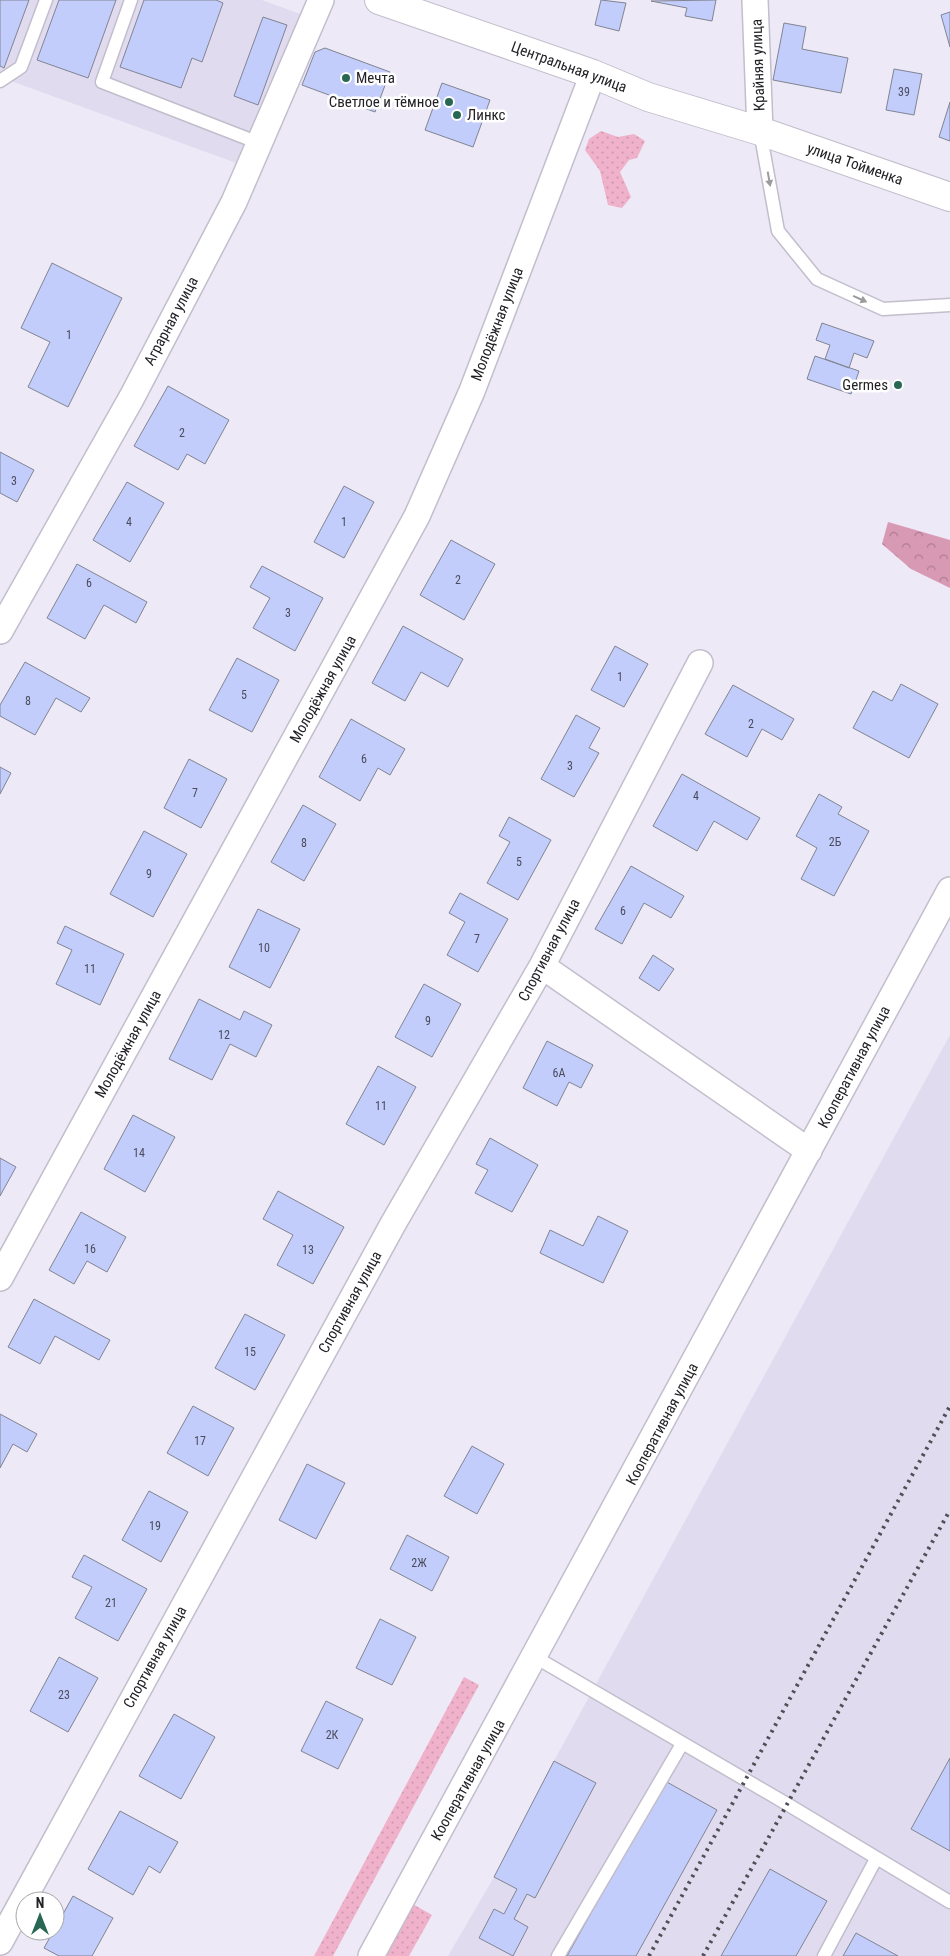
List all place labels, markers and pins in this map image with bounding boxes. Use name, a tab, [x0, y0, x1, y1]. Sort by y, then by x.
place label: Мечта	[356, 69, 395, 87]
marker: Мечта	[340, 72, 352, 84]
place label: Светлое и тёмное	[329, 93, 439, 111]
marker: Светлое и тёмное	[443, 96, 455, 108]
place label: Линкс	[467, 106, 506, 124]
marker: Линкс	[451, 109, 463, 121]
place label: Germes	[842, 376, 888, 394]
marker: Germes	[892, 379, 904, 391]

